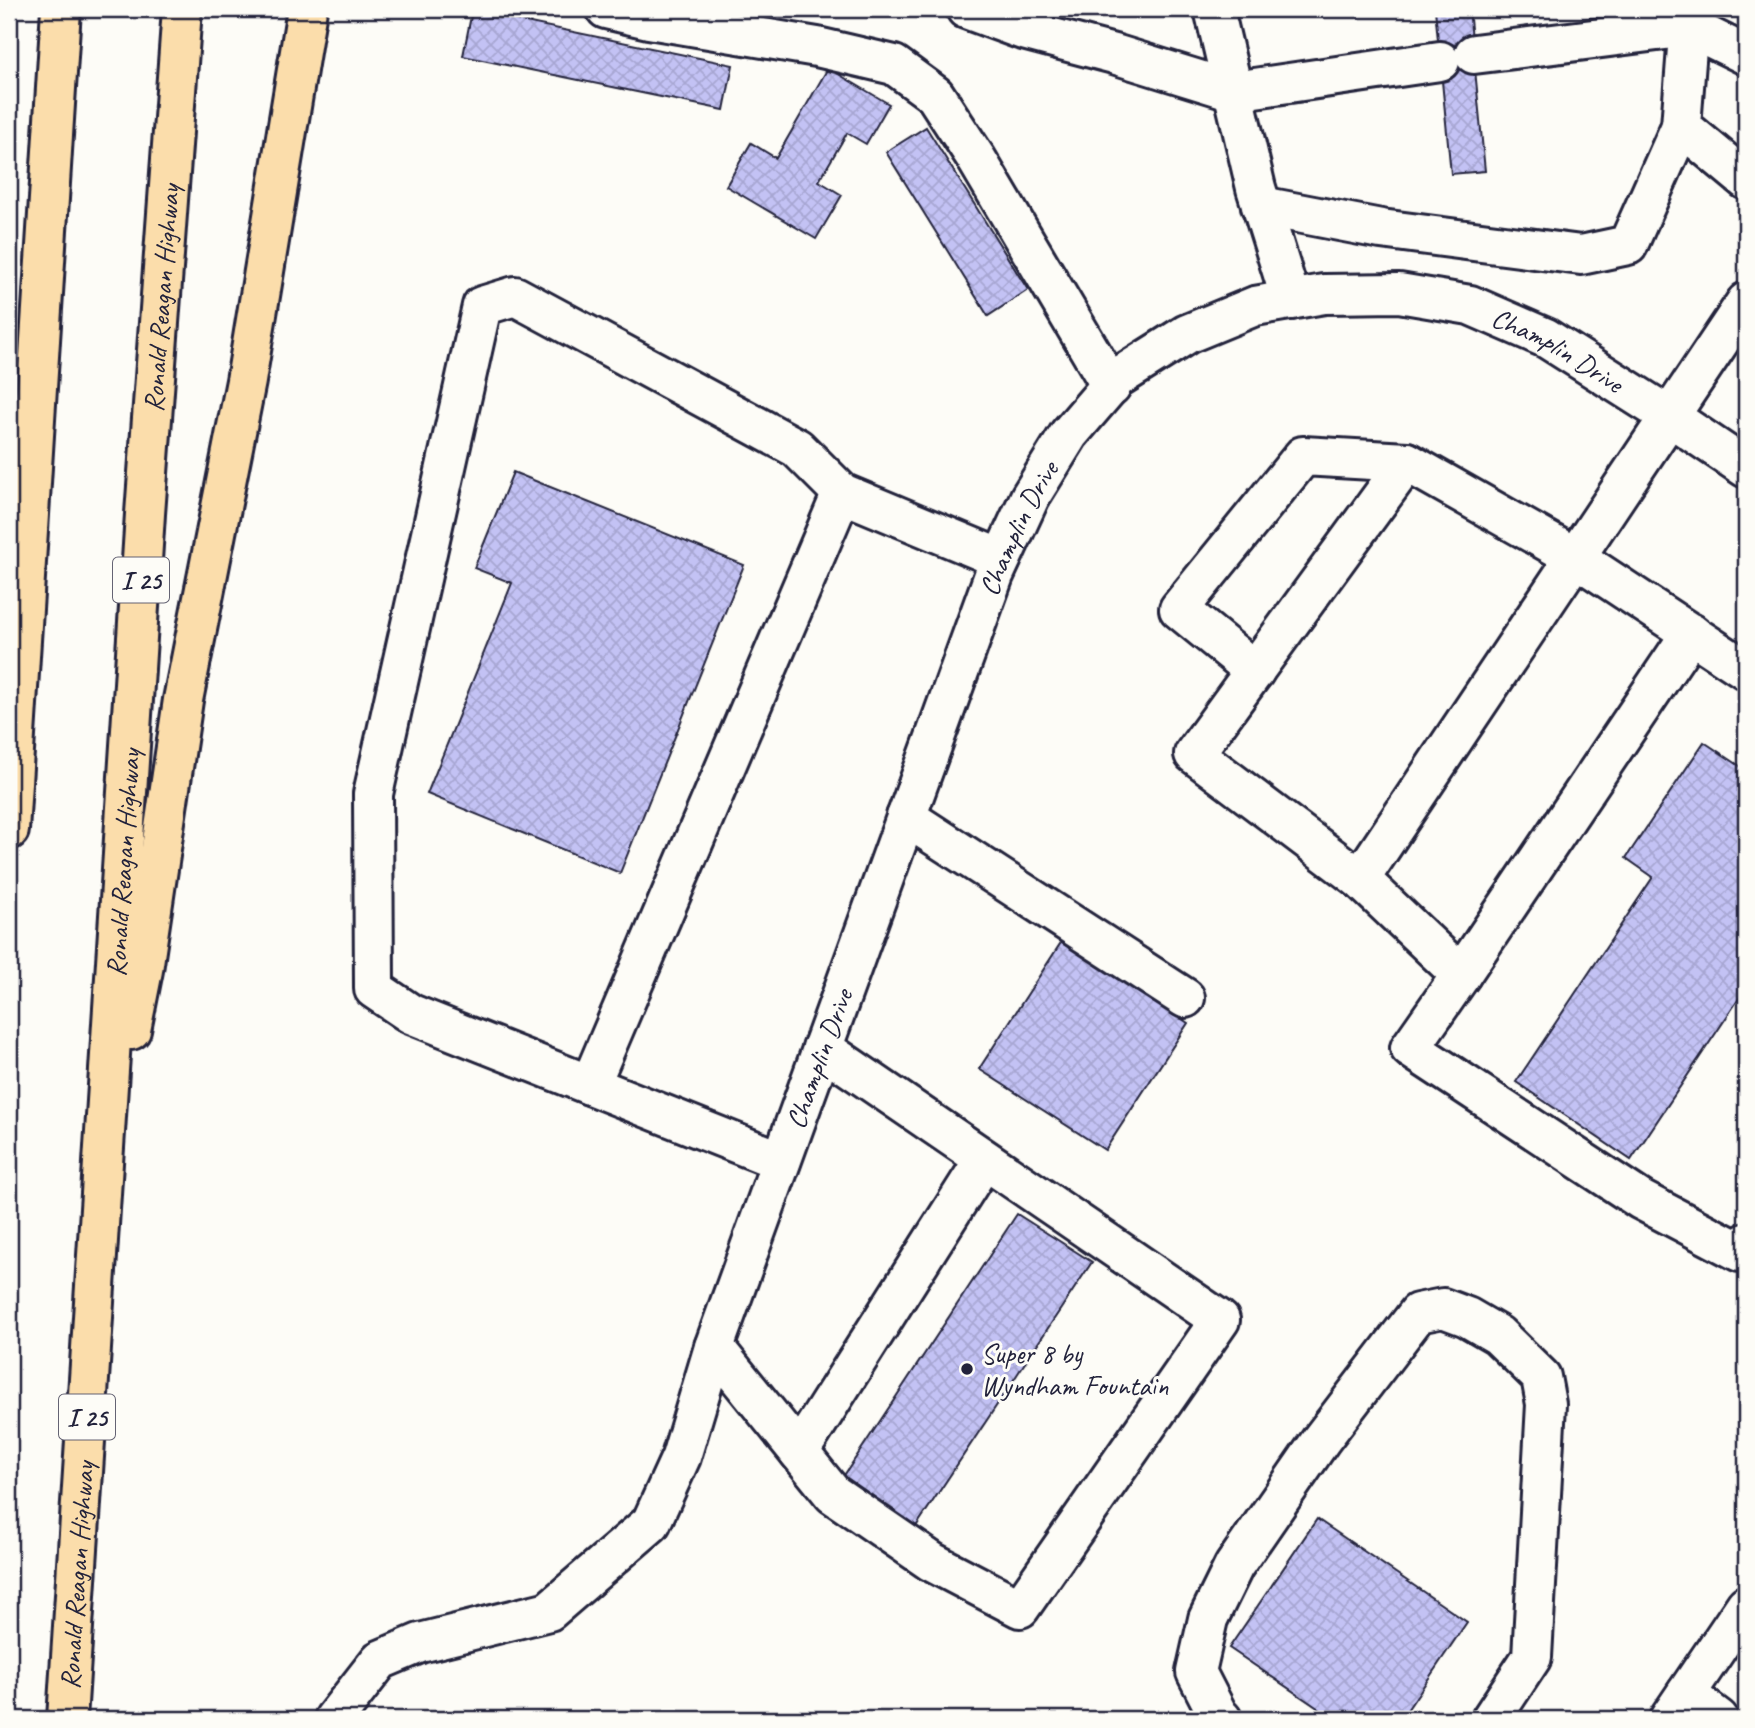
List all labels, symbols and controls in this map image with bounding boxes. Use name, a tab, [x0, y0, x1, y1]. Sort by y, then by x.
street label: Ronald Reagan Highway	[135, 181, 187, 413]
street label: Champlin Drive	[1487, 299, 1632, 401]
street label: Champlin Drive	[971, 453, 1067, 600]
road number: I 25	[113, 558, 169, 602]
street label: Ronald Reagan Highway	[98, 745, 147, 978]
street label: Champlin Drive	[777, 982, 860, 1133]
place label: Super 8 by Wyndham Fountain	[981, 1336, 1169, 1403]
marker: Super 8 by Wyndham Fountain	[959, 1361, 975, 1377]
road number: I 25	[59, 1394, 115, 1440]
street label: Ronald Reagan Highway	[51, 1458, 101, 1690]

